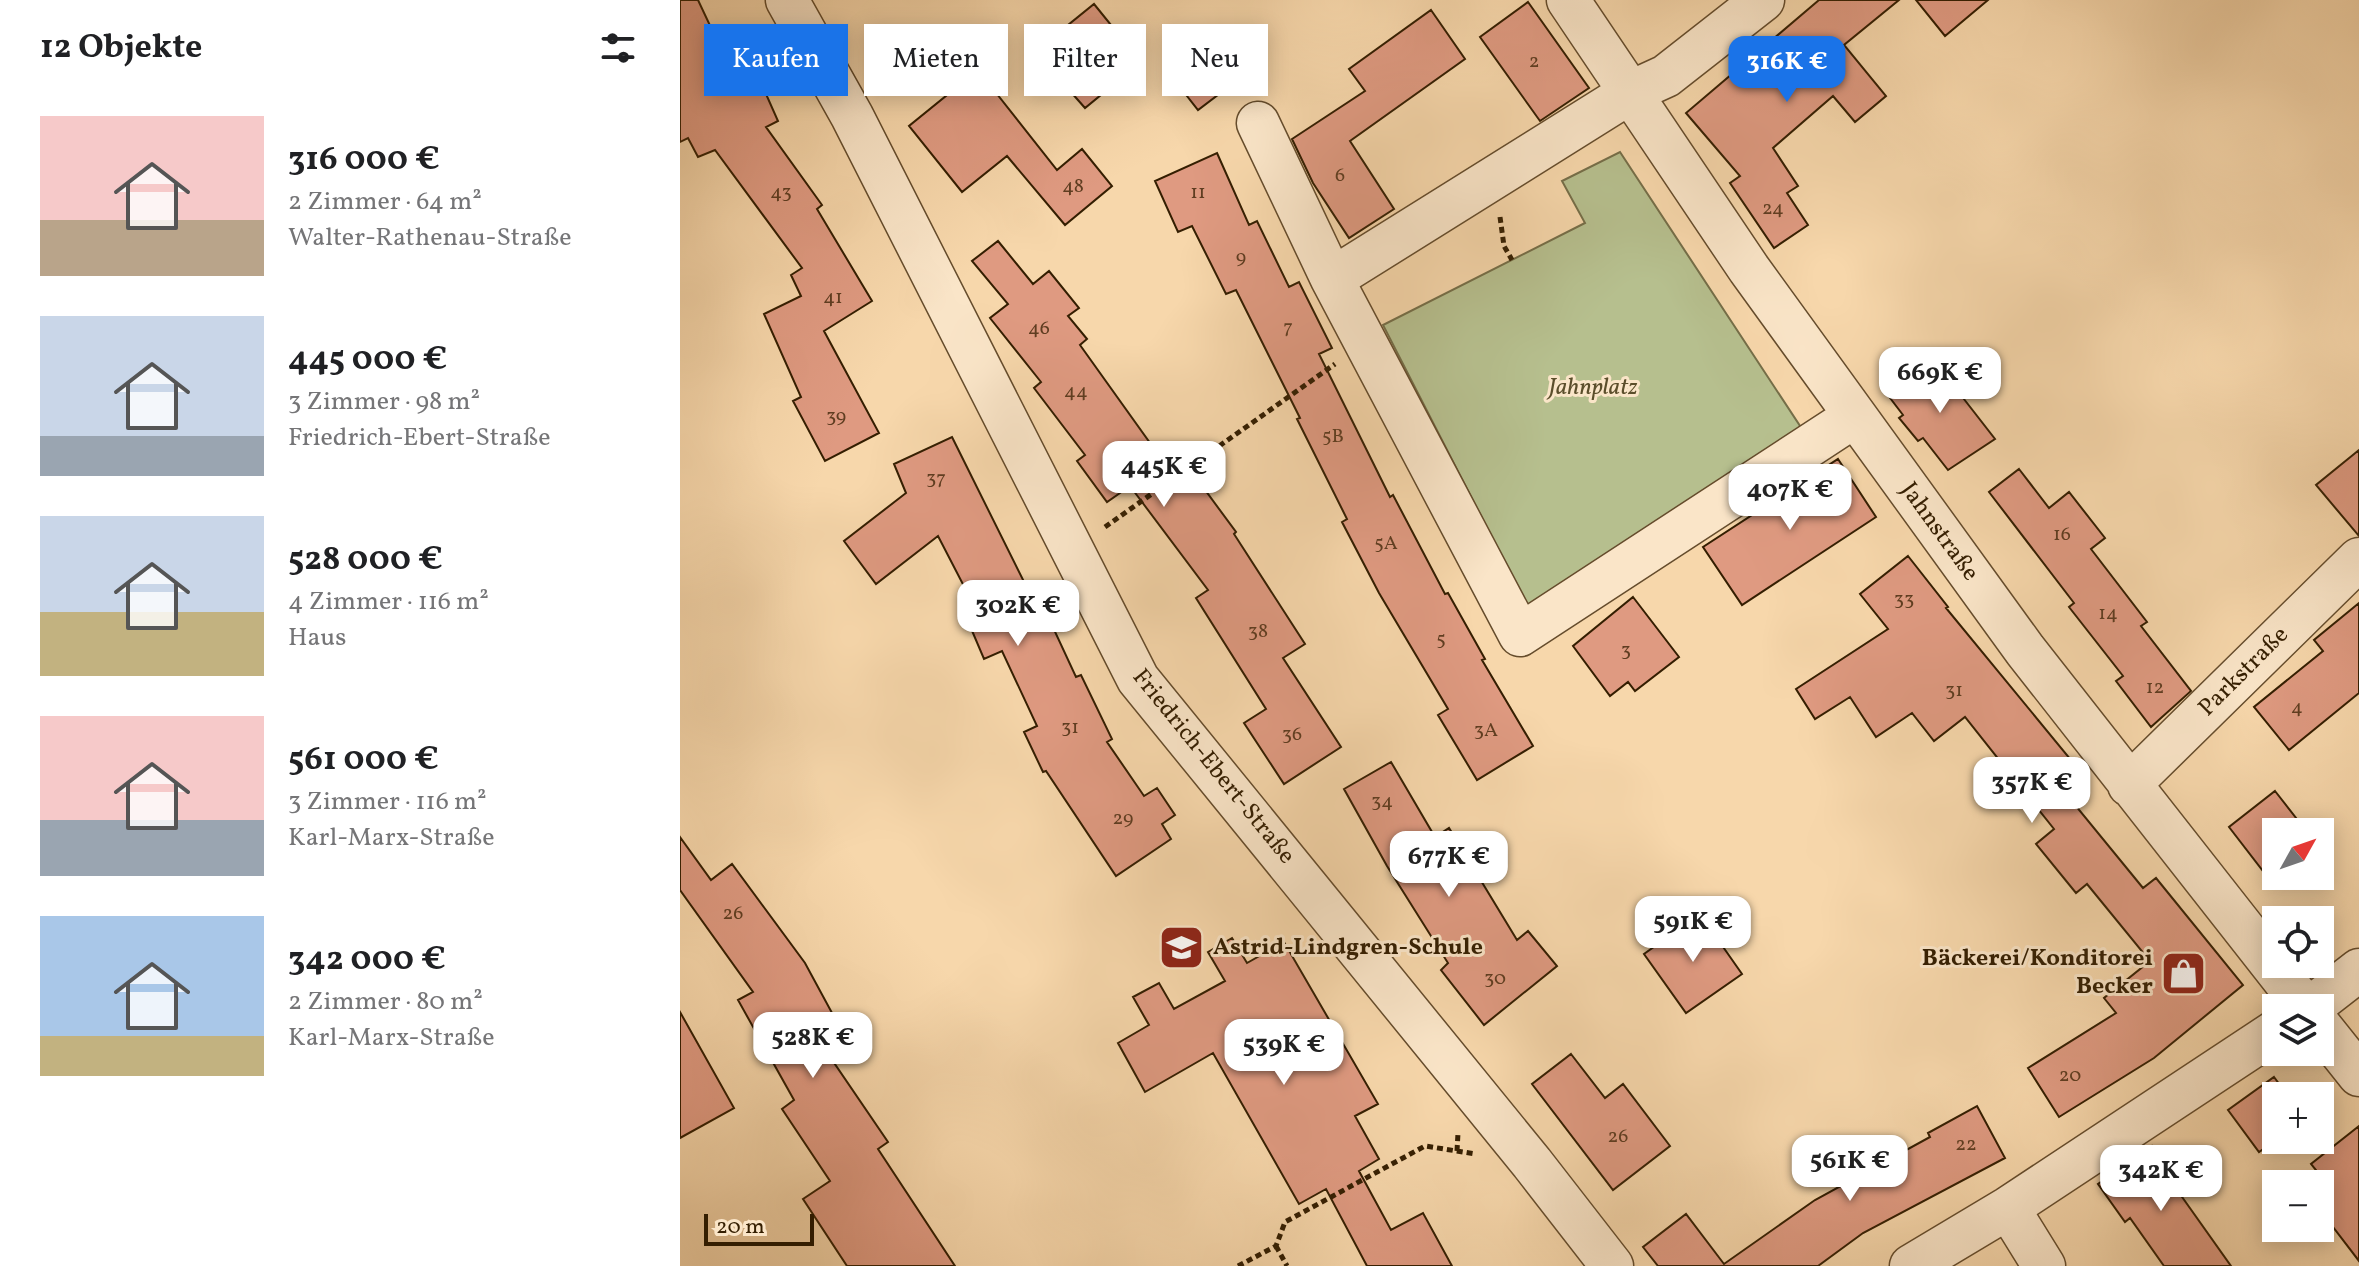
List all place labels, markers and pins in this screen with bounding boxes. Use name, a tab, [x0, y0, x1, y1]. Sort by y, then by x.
pin: 316K €	[1722, 36, 1852, 104]
pin: 669K €	[1875, 347, 2005, 415]
pin: 445K €	[1099, 441, 1229, 509]
pin: 407K €	[1725, 464, 1855, 532]
pin: 302K €	[953, 580, 1083, 648]
pin: 357K €	[1967, 757, 2097, 825]
pin: 677K €	[1384, 831, 1514, 899]
pin: 591K €	[1628, 896, 1758, 964]
school or university icon: Astrid-Lindgren-Schule	[1158, 924, 1206, 972]
place label: Astrid-Lindgren-Schule	[1213, 931, 1483, 965]
place label: Bäckerei/Konditorei Becker	[1922, 942, 2153, 1004]
shop icon: Bäckerei/Konditorei Becker	[2160, 949, 2208, 997]
pin: 528K €	[748, 1012, 878, 1080]
pin: 539K €	[1219, 1019, 1349, 1087]
pin: 561K €	[1785, 1135, 1915, 1203]
pin: 342K €	[2096, 1145, 2226, 1213]

